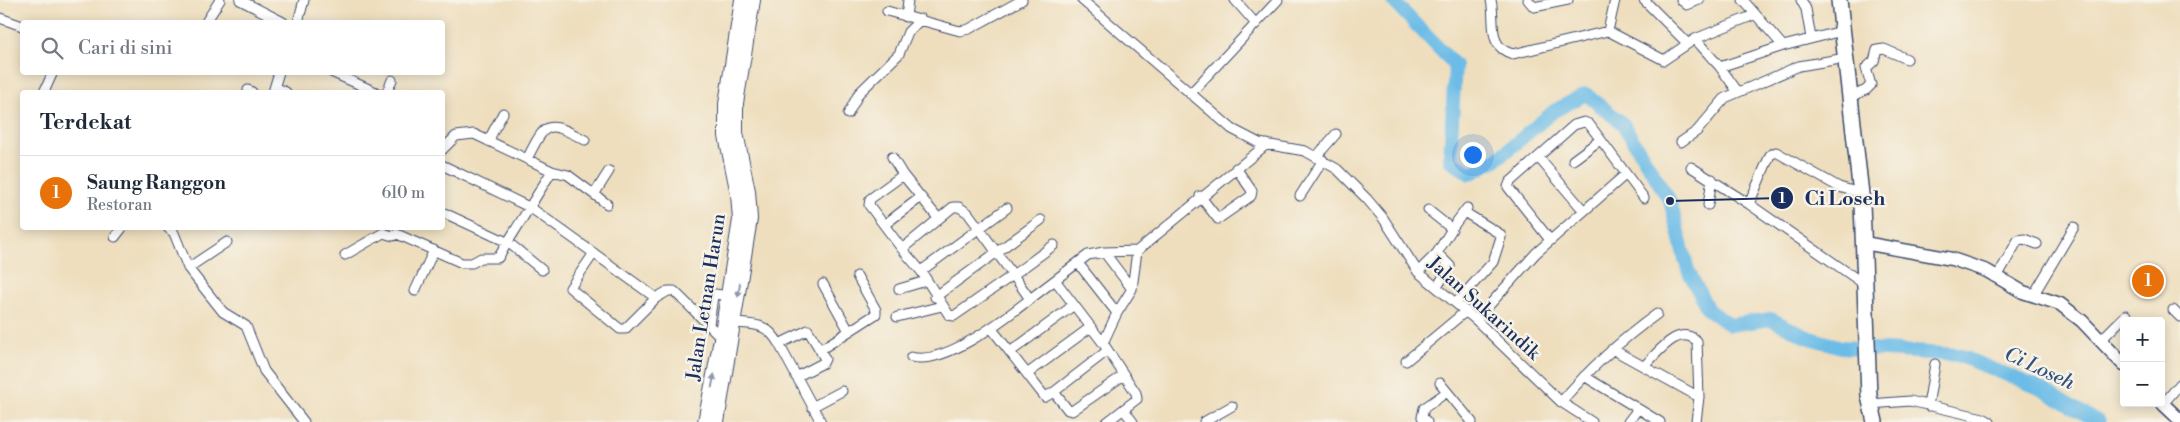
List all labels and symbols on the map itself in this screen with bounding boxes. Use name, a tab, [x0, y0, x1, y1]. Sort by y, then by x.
your location	[1460, 142, 1486, 168]
callout: Ci Loseh	[1769, 180, 1895, 215]
text: Ci Loseh	[1805, 187, 1886, 212]
text: 1	[1778, 189, 1786, 208]
street label: Jalan Letnan Harun	[681, 212, 731, 383]
street label: Jalan Sukarindik	[1422, 251, 1546, 366]
pin: 1	[2132, 262, 2164, 300]
one-way arrow	[735, 283, 743, 299]
water label: Ci Loseh	[2000, 342, 2079, 396]
one-way arrow	[709, 373, 717, 388]

